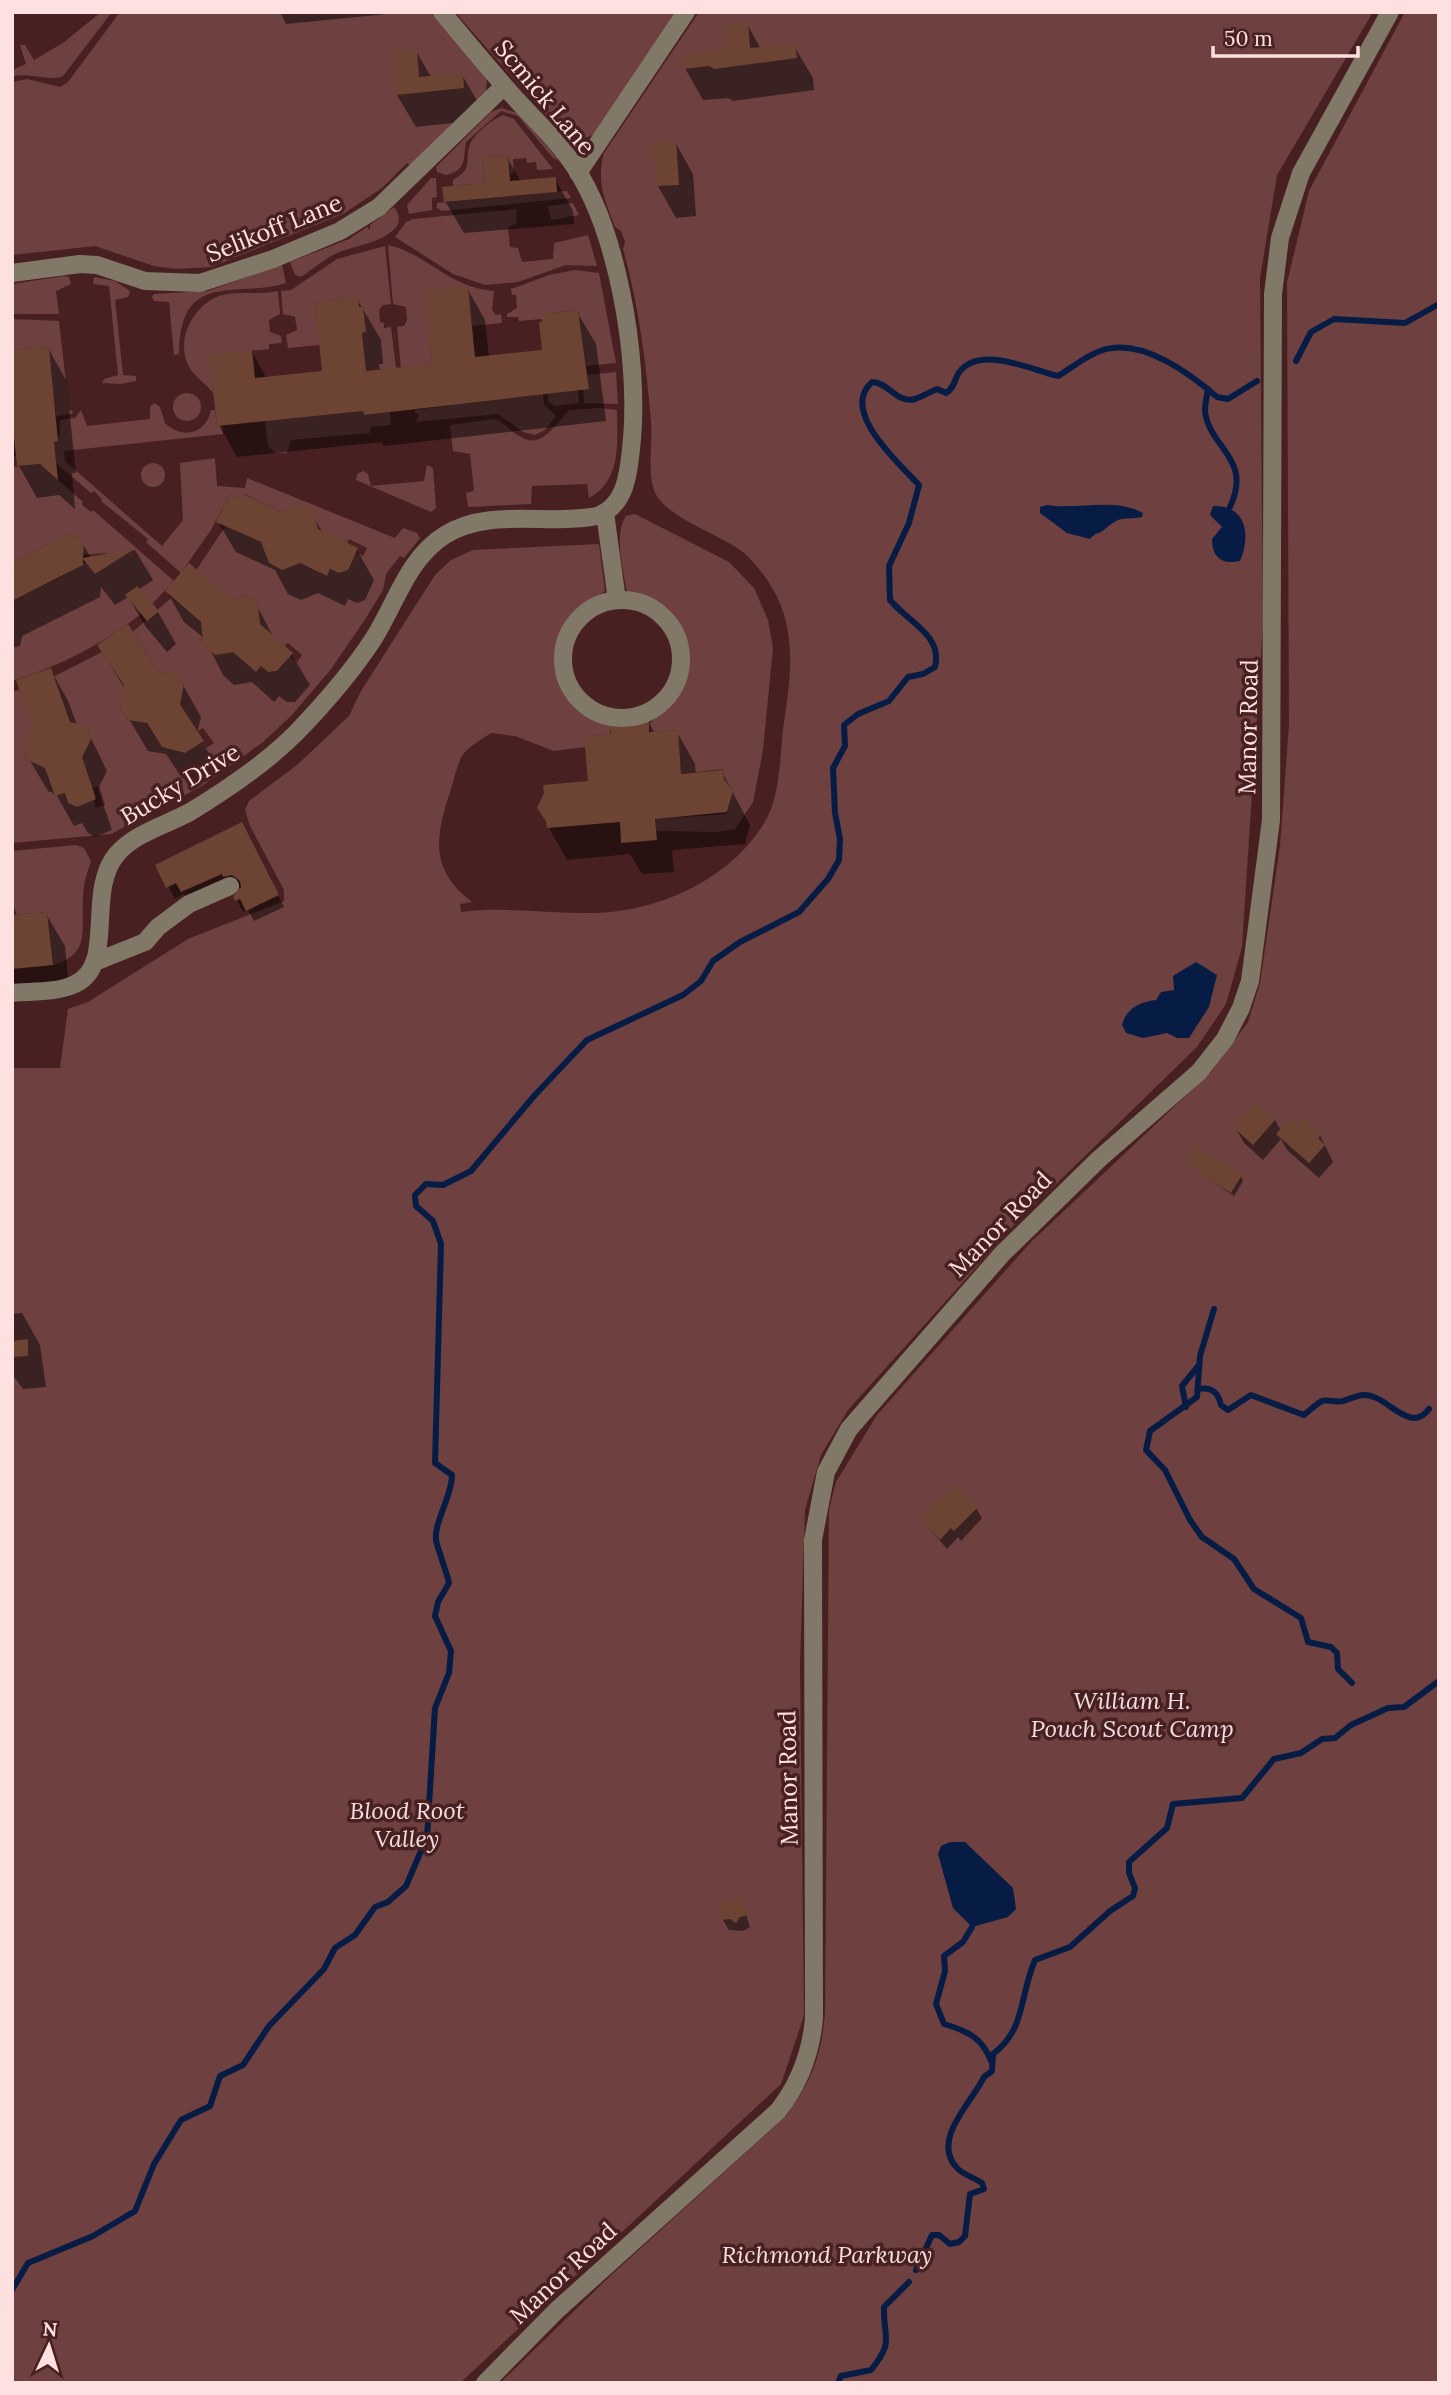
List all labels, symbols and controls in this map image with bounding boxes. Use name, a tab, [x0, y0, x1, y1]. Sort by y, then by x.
scale bar	[1213, 14, 1358, 58]
text: 50 m	[1224, 25, 1273, 52]
street label: Scmick Lane	[488, 33, 602, 161]
street label: Selikoff Lane	[202, 187, 346, 269]
street label: Manor Road	[1231, 659, 1265, 795]
street label: Bucky Drive	[115, 736, 245, 832]
street label: Manor Road	[942, 1165, 1058, 1283]
park label: William H. Pouch Scout Camp	[1030, 1685, 1234, 1744]
street label: Manor Road	[771, 1710, 805, 1846]
park label: Blood Root Valley	[350, 1795, 465, 1854]
street label: Manor Road	[503, 2215, 623, 2331]
park label: Richmond Parkway	[722, 2239, 932, 2270]
north arrow	[14, 2311, 84, 2381]
text: N	[42, 2317, 59, 2342]

